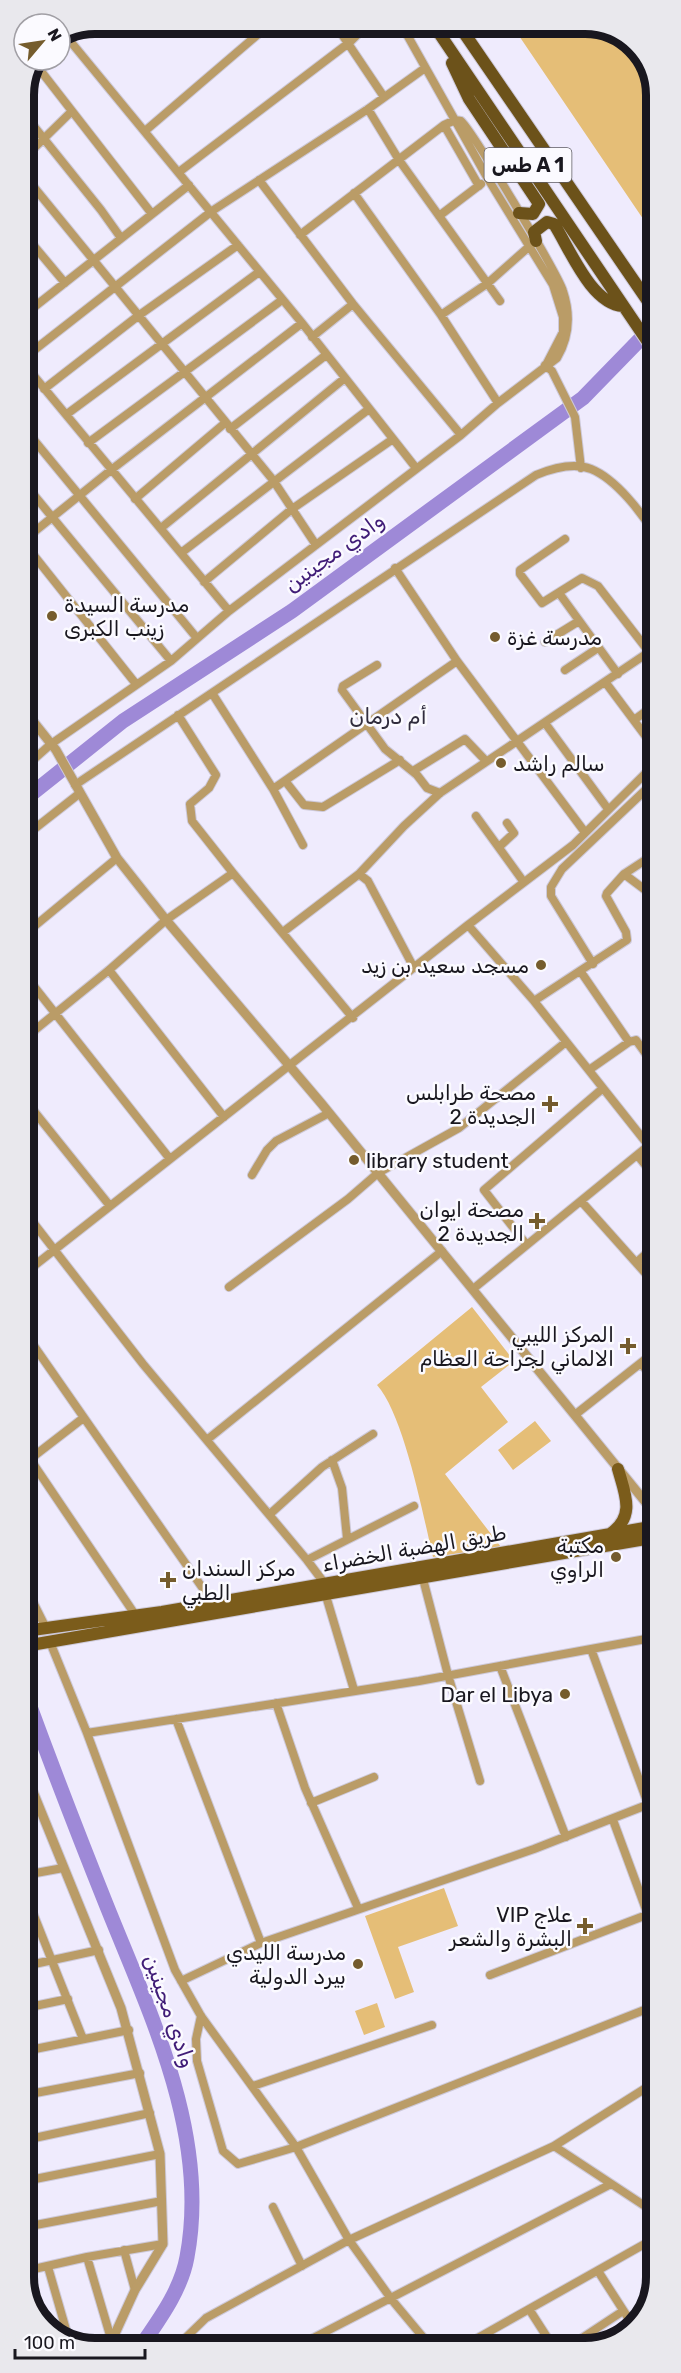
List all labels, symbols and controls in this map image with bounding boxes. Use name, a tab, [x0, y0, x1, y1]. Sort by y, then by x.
north arrow	[12, 12, 72, 72]
text: N	[44, 25, 66, 45]
road number: طس A 1	[484, 148, 572, 182]
water label: وادي مجينين	[278, 507, 391, 599]
place label: مدرسة السيدة زينب الكبرى	[64, 592, 189, 641]
marker: مدرسة السيدة زينب الكبرى	[45, 609, 59, 623]
place label: مدرسة غزة	[507, 625, 602, 650]
marker: مدرسة غزة	[488, 630, 502, 644]
district label: أم درمان	[349, 703, 427, 731]
place label: سالم راشد	[513, 751, 605, 778]
marker: سالم راشد	[494, 756, 508, 770]
place label: مسجد سعيد بن زيد	[361, 953, 529, 978]
marker: مسجد سعيد بن زيد	[534, 958, 548, 972]
place label: مصحة طرابلس الجديدة 2	[406, 1080, 536, 1129]
marker: مصحة طرابلس الجديدة 2	[541, 1095, 559, 1113]
place label: library student	[366, 1148, 509, 1173]
marker: library student	[347, 1153, 361, 1167]
place label: مصحة ايوان الجديدة 2	[420, 1197, 524, 1246]
marker: مصحة ايوان الجديدة 2	[528, 1212, 546, 1230]
place label: المركز الليبي الالماني لجراحة العظام	[420, 1322, 614, 1375]
marker: المركز الليبي الالماني لجراحة العظام	[619, 1337, 637, 1355]
street label: طريق الهضبة الخضراء	[320, 1519, 508, 1577]
place label: مكتبة الراوي	[550, 1533, 604, 1584]
marker: مكتبة الراوي	[609, 1550, 623, 1564]
place label: مركز السندان الطبي	[182, 1556, 295, 1609]
marker: مركز السندان الطبي	[159, 1571, 177, 1589]
place label: Dar el Libya	[441, 1682, 553, 1707]
marker: Dar el Libya	[558, 1687, 572, 1701]
place label: VIP علاج البشرة والشعر	[447, 1902, 572, 1952]
marker: VIP علاج البشرة والشعر	[576, 1917, 594, 1935]
place label: مدرسة الليدي بيرد الدولية	[226, 1940, 346, 1990]
water label: وادي مجينين	[136, 1951, 202, 2072]
marker: مدرسة الليدي بيرد الدولية	[351, 1957, 365, 1971]
scale bar	[15, 2322, 146, 2360]
text: 100 m	[24, 2332, 75, 2354]

